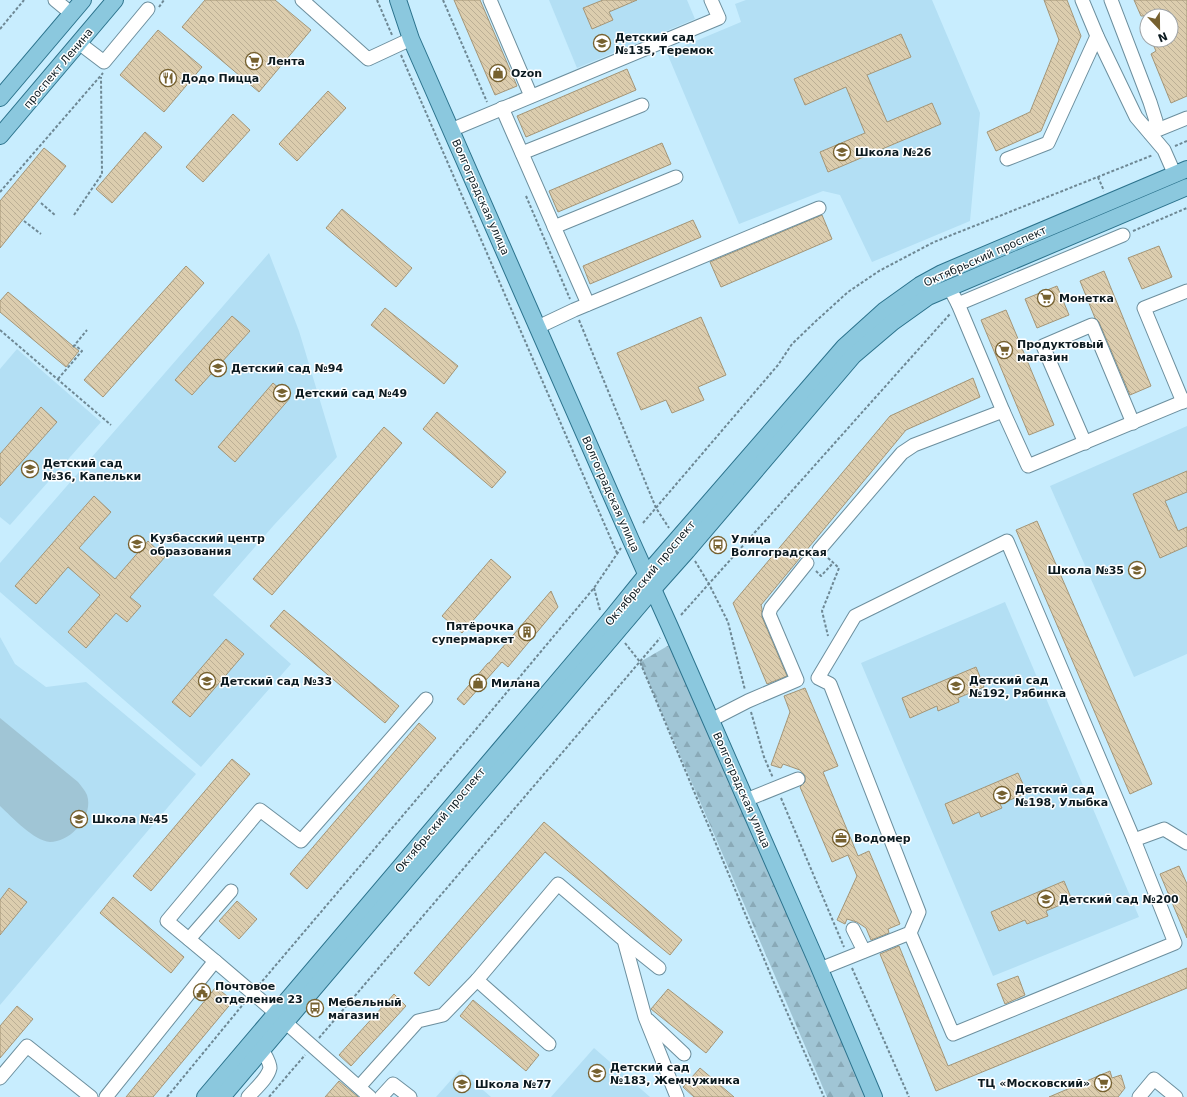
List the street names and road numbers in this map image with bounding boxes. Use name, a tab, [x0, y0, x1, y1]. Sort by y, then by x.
street label: проспект Ленина	[21, 26, 96, 111]
street label: Волгоградская улица	[449, 137, 512, 257]
street label: Октябрьский проспект	[922, 223, 1049, 289]
street label: Волгоградская улица	[579, 434, 642, 554]
street label: Октябрьский проспект	[603, 518, 698, 628]
street label: Волгоградская улица	[710, 730, 773, 850]
street label: Октябрьский проспект	[393, 765, 488, 875]

